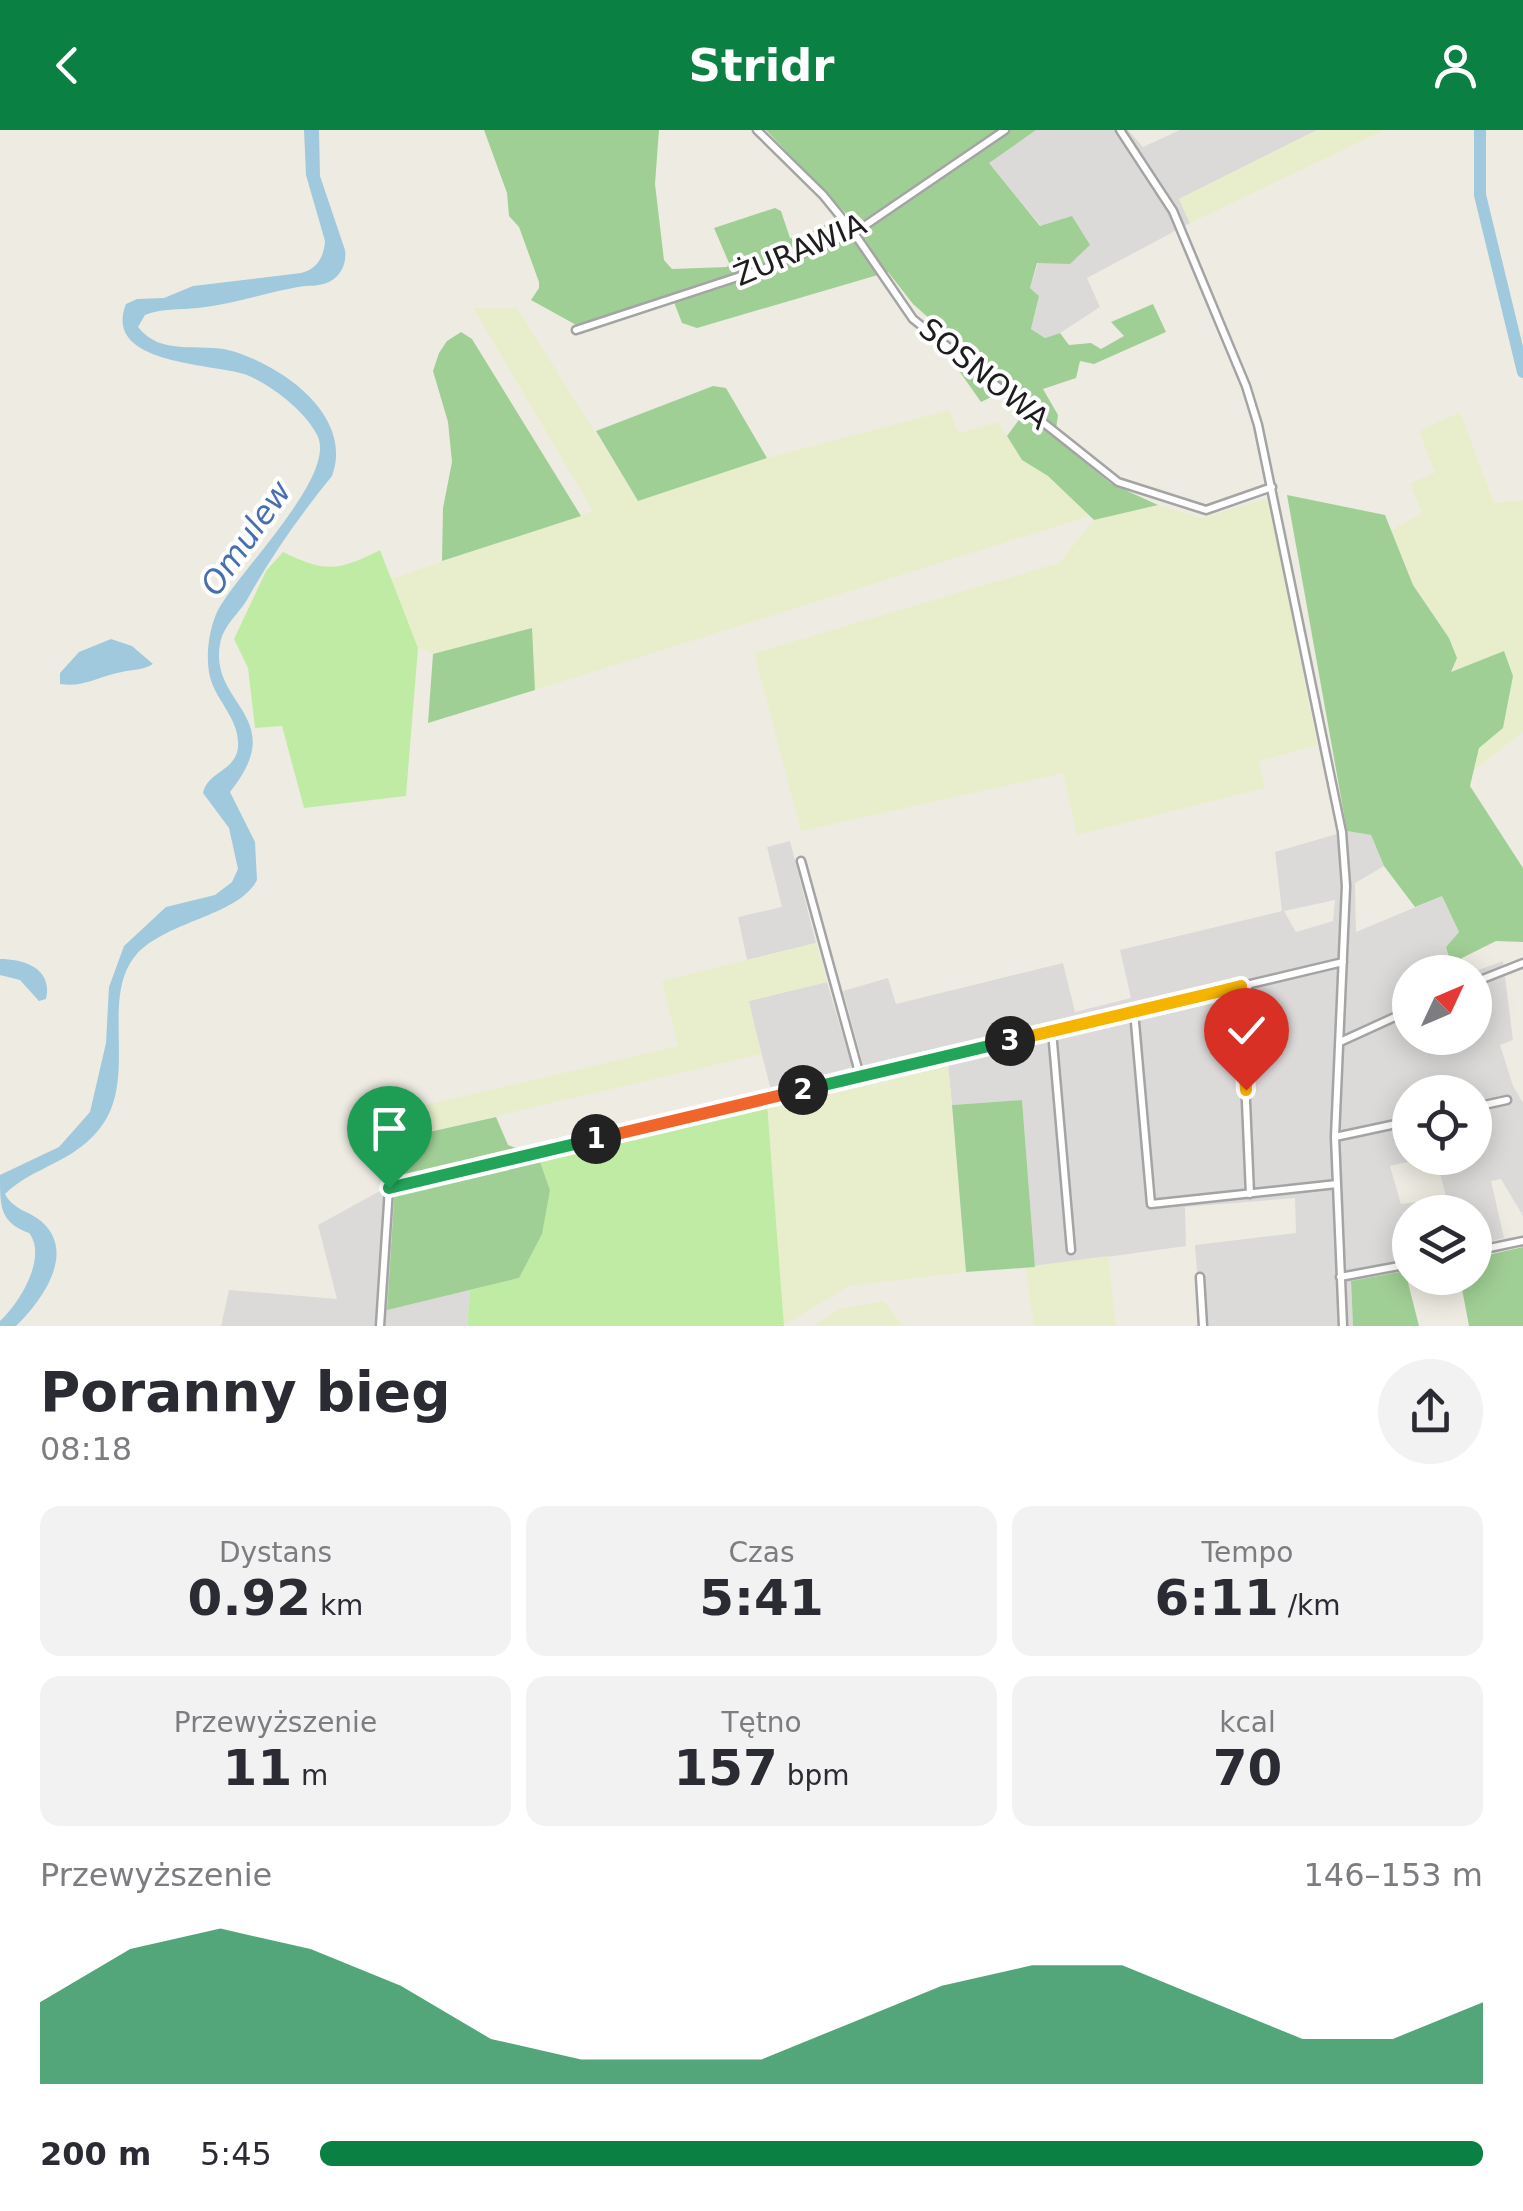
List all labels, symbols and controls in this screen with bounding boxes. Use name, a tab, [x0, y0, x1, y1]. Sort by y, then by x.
icon: back	[40, 38, 95, 93]
icon: person	[1428, 38, 1483, 93]
text: Stridr	[689, 39, 834, 92]
street label: ŻURAWIA	[729, 206, 872, 293]
street label: SOSNOWA	[913, 311, 1056, 437]
water label: Omulew	[193, 473, 300, 603]
north arrow	[1392, 955, 1492, 1055]
map controls	[1392, 955, 1492, 1295]
pin	[1204, 988, 1289, 1091]
icon: check	[1219, 1003, 1274, 1058]
pin: 3	[985, 1016, 1035, 1066]
text: 3	[1000, 1024, 1020, 1057]
pin: 2	[778, 1065, 828, 1115]
text: 2	[793, 1073, 813, 1106]
button: locate	[1392, 1075, 1492, 1175]
pin	[347, 1086, 432, 1189]
icon: arrive	[362, 1101, 417, 1156]
pin: 1	[571, 1114, 621, 1164]
text: 1	[586, 1122, 606, 1155]
button: layers	[1392, 1195, 1492, 1295]
button: share	[1378, 1359, 1483, 1464]
text: Poranny bieg	[40, 1360, 451, 1424]
text: 08:18	[40, 1430, 132, 1468]
text: Dystans	[219, 1536, 332, 1569]
text: Czas	[729, 1536, 795, 1569]
text: Tempo	[1202, 1536, 1293, 1569]
text: 0.92	[188, 1569, 311, 1627]
text: 5:41	[699, 1569, 824, 1627]
text: 6:11	[1154, 1569, 1279, 1627]
text: km	[311, 1589, 363, 1622]
text: /km	[1279, 1589, 1341, 1622]
text: Przewyższenie	[174, 1706, 377, 1739]
text: Tętno	[721, 1706, 802, 1739]
text: kcal	[1219, 1706, 1276, 1739]
text: 11	[223, 1739, 292, 1797]
text: 157	[673, 1739, 778, 1797]
text: 70	[1213, 1739, 1282, 1797]
text: m	[292, 1759, 328, 1792]
text: bpm	[778, 1759, 850, 1792]
text: Przewyższenie	[40, 1856, 272, 1894]
text: 146–153 m	[1304, 1856, 1483, 1894]
text: 200 m	[40, 2135, 151, 2173]
text: 5:45	[200, 2135, 272, 2173]

